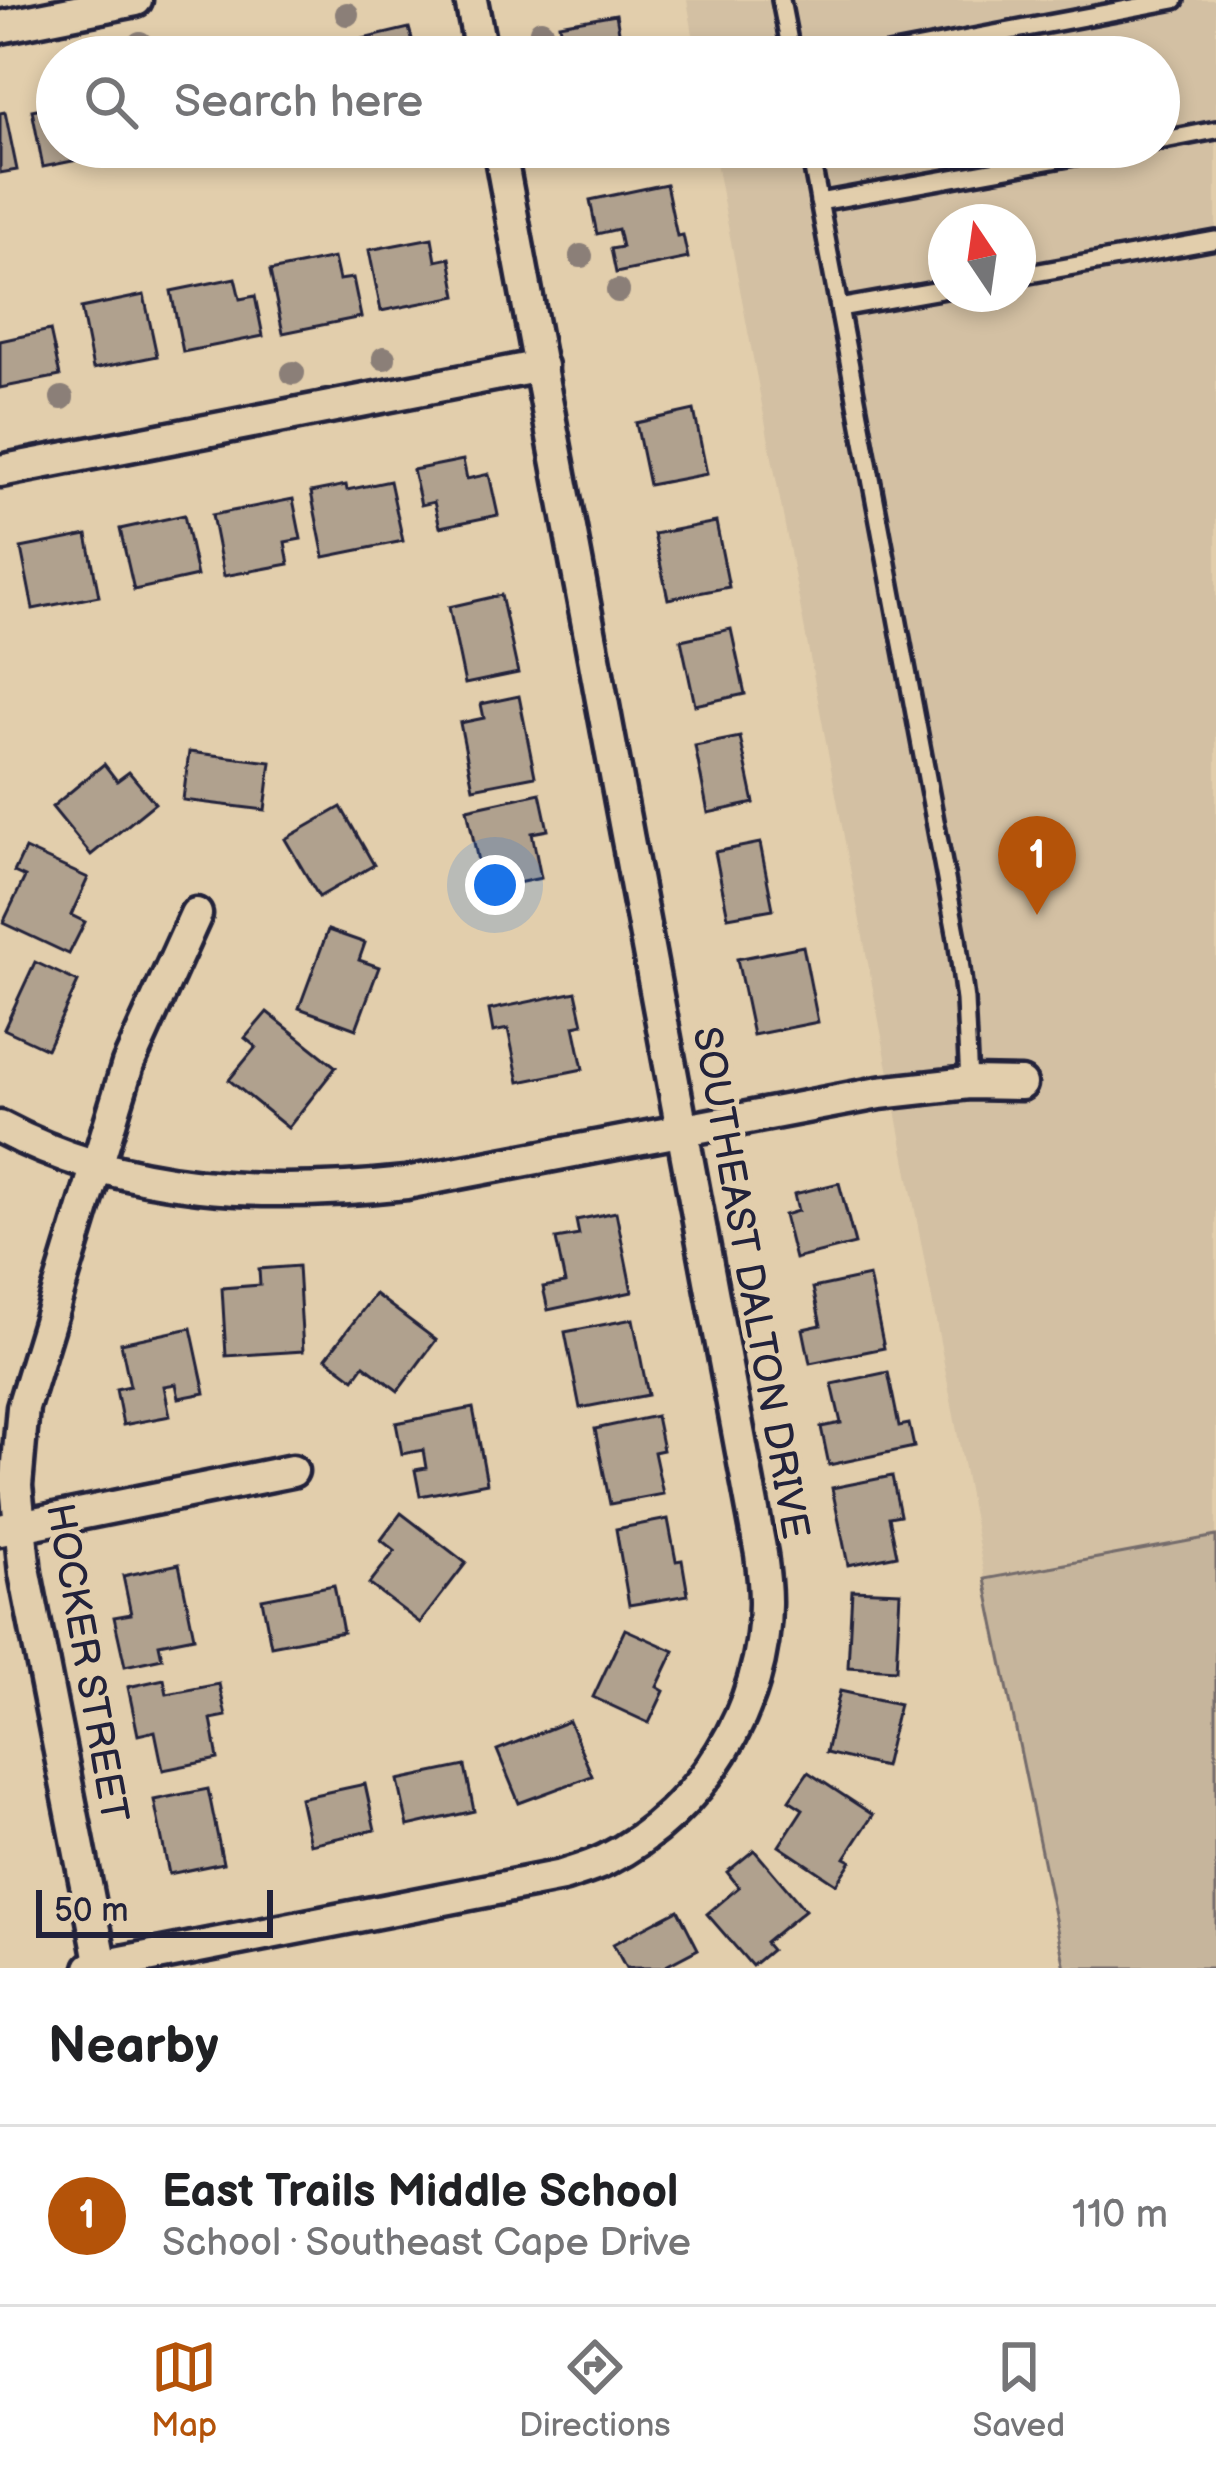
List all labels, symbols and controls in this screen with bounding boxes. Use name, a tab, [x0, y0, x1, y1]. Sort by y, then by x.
search box	[36, 36, 1180, 168]
icon: search	[78, 69, 144, 135]
text: Search here	[174, 75, 423, 130]
north arrow	[928, 204, 1036, 312]
pin: 1	[998, 816, 1076, 915]
your location	[465, 855, 525, 915]
street label: SOUTHEAST DALTON DRIVE	[682, 1023, 818, 1543]
street label: HOCKER STREET	[35, 1500, 137, 1826]
scale bar	[36, 1884, 273, 1937]
text: 50 m	[54, 1891, 129, 1931]
text: Nearby	[48, 2016, 219, 2077]
text: East Trails Middle School	[162, 2165, 678, 2220]
text: 1	[79, 2192, 95, 2239]
text: 110 m	[1072, 2192, 1168, 2239]
text: School · Southeast Cape Drive	[162, 2220, 691, 2267]
tab: Map	[151, 2334, 217, 2446]
tab: Directions	[519, 2334, 671, 2446]
tab: Saved	[972, 2334, 1065, 2446]

